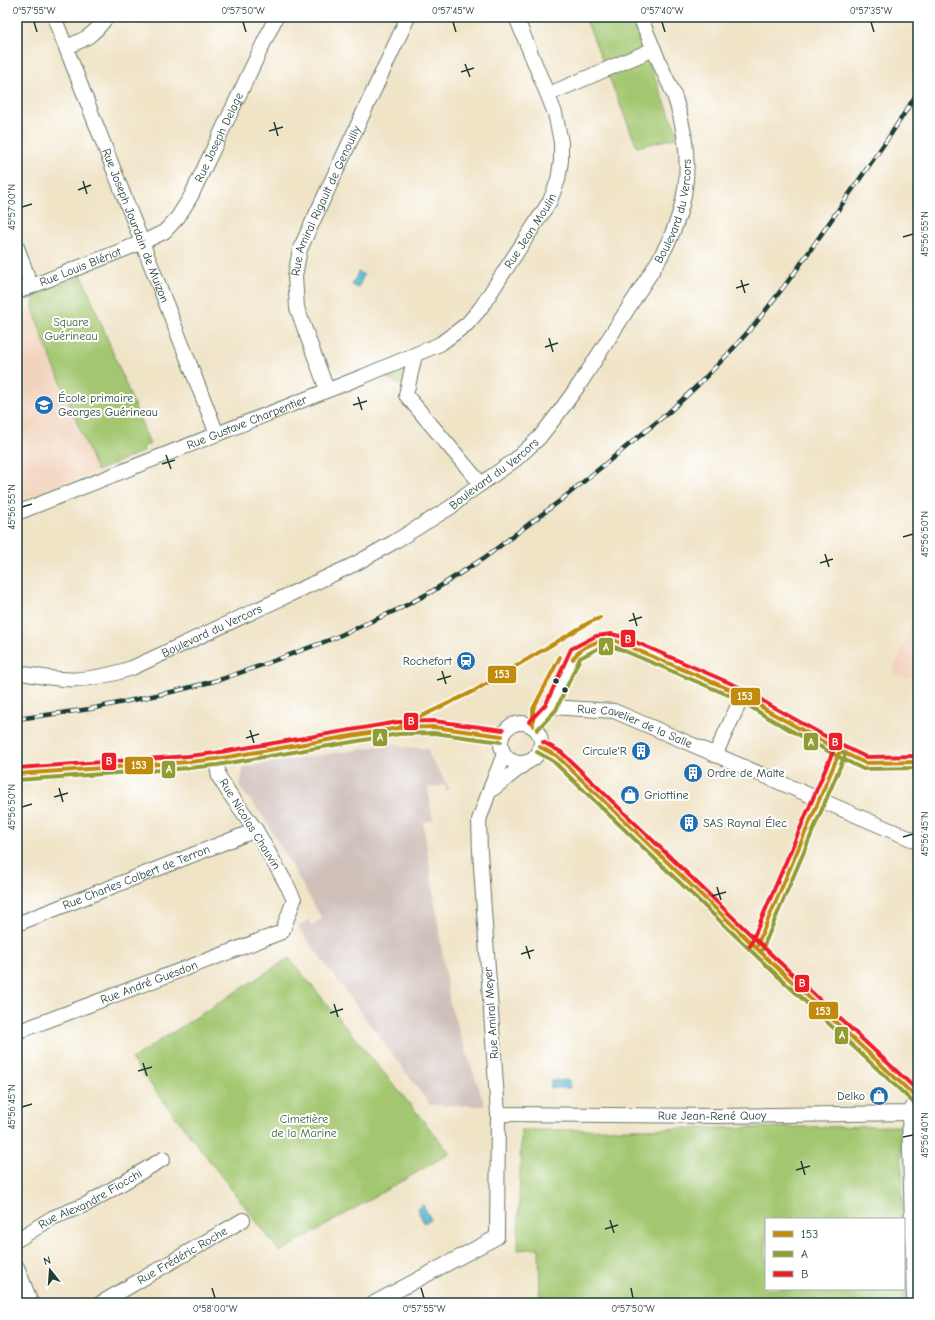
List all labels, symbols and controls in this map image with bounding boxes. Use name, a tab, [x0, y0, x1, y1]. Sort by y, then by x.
text: 0°57'55"W	[13, 5, 56, 17]
text: 0°57'50"W	[221, 5, 265, 17]
text: 0°57'45"W	[432, 5, 475, 17]
text: 0°57'40"W	[640, 5, 684, 17]
text: 0°57'35"W	[850, 5, 893, 17]
street label: Rue Joseph Delage	[192, 90, 246, 184]
street label: Rue Amiral Rigault de Genouilly	[288, 123, 364, 277]
street label: Rue Joseph Jourdain de Muizon	[99, 146, 172, 305]
street label: Boulevard du Vercors	[651, 159, 694, 266]
text: 45°57'00"N	[6, 184, 18, 230]
street label: Rue Jean Moulin	[501, 192, 559, 271]
text: 45°56'55"N	[919, 211, 931, 257]
street label: Rue Louis Blériot	[37, 244, 124, 289]
park label: Square Guérineau	[44, 315, 98, 343]
place label: École primaire Georges Guérineau	[58, 391, 158, 419]
street label: Rue Gustave Charpentier	[185, 392, 309, 452]
school or university icon: École primaire Georges Guérineau	[33, 394, 55, 416]
street label: Boulevard du Vercors	[446, 435, 541, 512]
text: 45°56'55"N	[6, 484, 18, 530]
text: 45°56'50"N	[919, 511, 931, 557]
street label: Boulevard du Vercors	[159, 601, 264, 660]
line badge: B	[620, 629, 636, 648]
text: B	[625, 633, 632, 646]
line badge: A	[598, 637, 614, 656]
text: A	[603, 641, 609, 654]
station icon: Rochefort	[455, 650, 477, 672]
place label: Rochefort	[403, 654, 453, 668]
line badge: 153	[487, 665, 517, 684]
text: 153	[494, 668, 510, 681]
unlabelled marker	[551, 676, 561, 686]
unlabelled marker	[560, 685, 570, 695]
line badge: 153	[730, 687, 761, 706]
text: 153	[737, 690, 753, 703]
street label: Rue Cavelier de la Salle	[577, 702, 694, 751]
line badge: B	[403, 712, 419, 731]
text: B	[408, 715, 415, 728]
line badge: A	[372, 728, 388, 747]
text: A	[377, 731, 383, 744]
line badge: A	[803, 732, 819, 751]
line badge: B	[828, 732, 843, 751]
text: A	[808, 736, 814, 749]
text: B	[832, 736, 839, 749]
building icon: Circule'R	[630, 740, 652, 762]
place label: Circule'R	[582, 744, 627, 758]
line badge: B	[101, 752, 117, 771]
text: B	[106, 755, 113, 768]
line badge: 153	[124, 756, 154, 775]
text: 153	[131, 759, 147, 772]
line badge: A	[161, 760, 176, 779]
building icon: Ordre de Malte	[682, 762, 704, 784]
text: A	[166, 763, 172, 776]
place label: Ordre de Malte	[707, 766, 784, 780]
street label: Rue Nicolas Chauvin	[216, 776, 284, 872]
text: 45°56'50"N	[6, 784, 18, 830]
shop icon: Griottine	[619, 784, 641, 806]
place label: Griottine	[644, 788, 689, 802]
text: 45°56'45"N	[919, 811, 931, 857]
building icon: SAS Raynal Élec	[678, 812, 700, 834]
place label: SAS Raynal Élec	[703, 816, 787, 830]
street label: Rue Charles Colbert de Terron	[61, 842, 212, 912]
street label: Rue André Guesdon	[98, 958, 200, 1007]
street label: Rue Amiral Meyer	[481, 966, 501, 1060]
line badge: B	[794, 974, 810, 993]
text: B	[799, 977, 806, 990]
line badge: 153	[808, 1001, 839, 1020]
text: 153	[815, 1005, 831, 1018]
line badge: A	[834, 1026, 849, 1045]
text: A	[839, 1029, 845, 1042]
text: 45°56'45"N	[6, 1084, 18, 1130]
shop icon: Delko	[868, 1085, 890, 1107]
place label: Delko	[837, 1089, 865, 1103]
street label: Rue Jean-René Quoy	[658, 1108, 767, 1123]
park label: Cimetière de la Marine	[271, 1112, 337, 1140]
text: 45°56'40"N	[919, 1112, 931, 1158]
street label: Rue Alexandre Fiocchi	[36, 1166, 144, 1232]
legend	[765, 1218, 905, 1290]
street label: Rue Frédéric Roche	[135, 1224, 230, 1287]
text: 153	[801, 1227, 818, 1241]
text: A	[801, 1247, 808, 1261]
north arrow	[30, 1250, 70, 1290]
text: N	[42, 1254, 53, 1268]
text: B	[801, 1267, 808, 1281]
text: 0°58'00"W	[193, 1303, 238, 1315]
text: 0°57'55"W	[403, 1303, 446, 1315]
text: 0°57'50"W	[611, 1303, 655, 1315]

